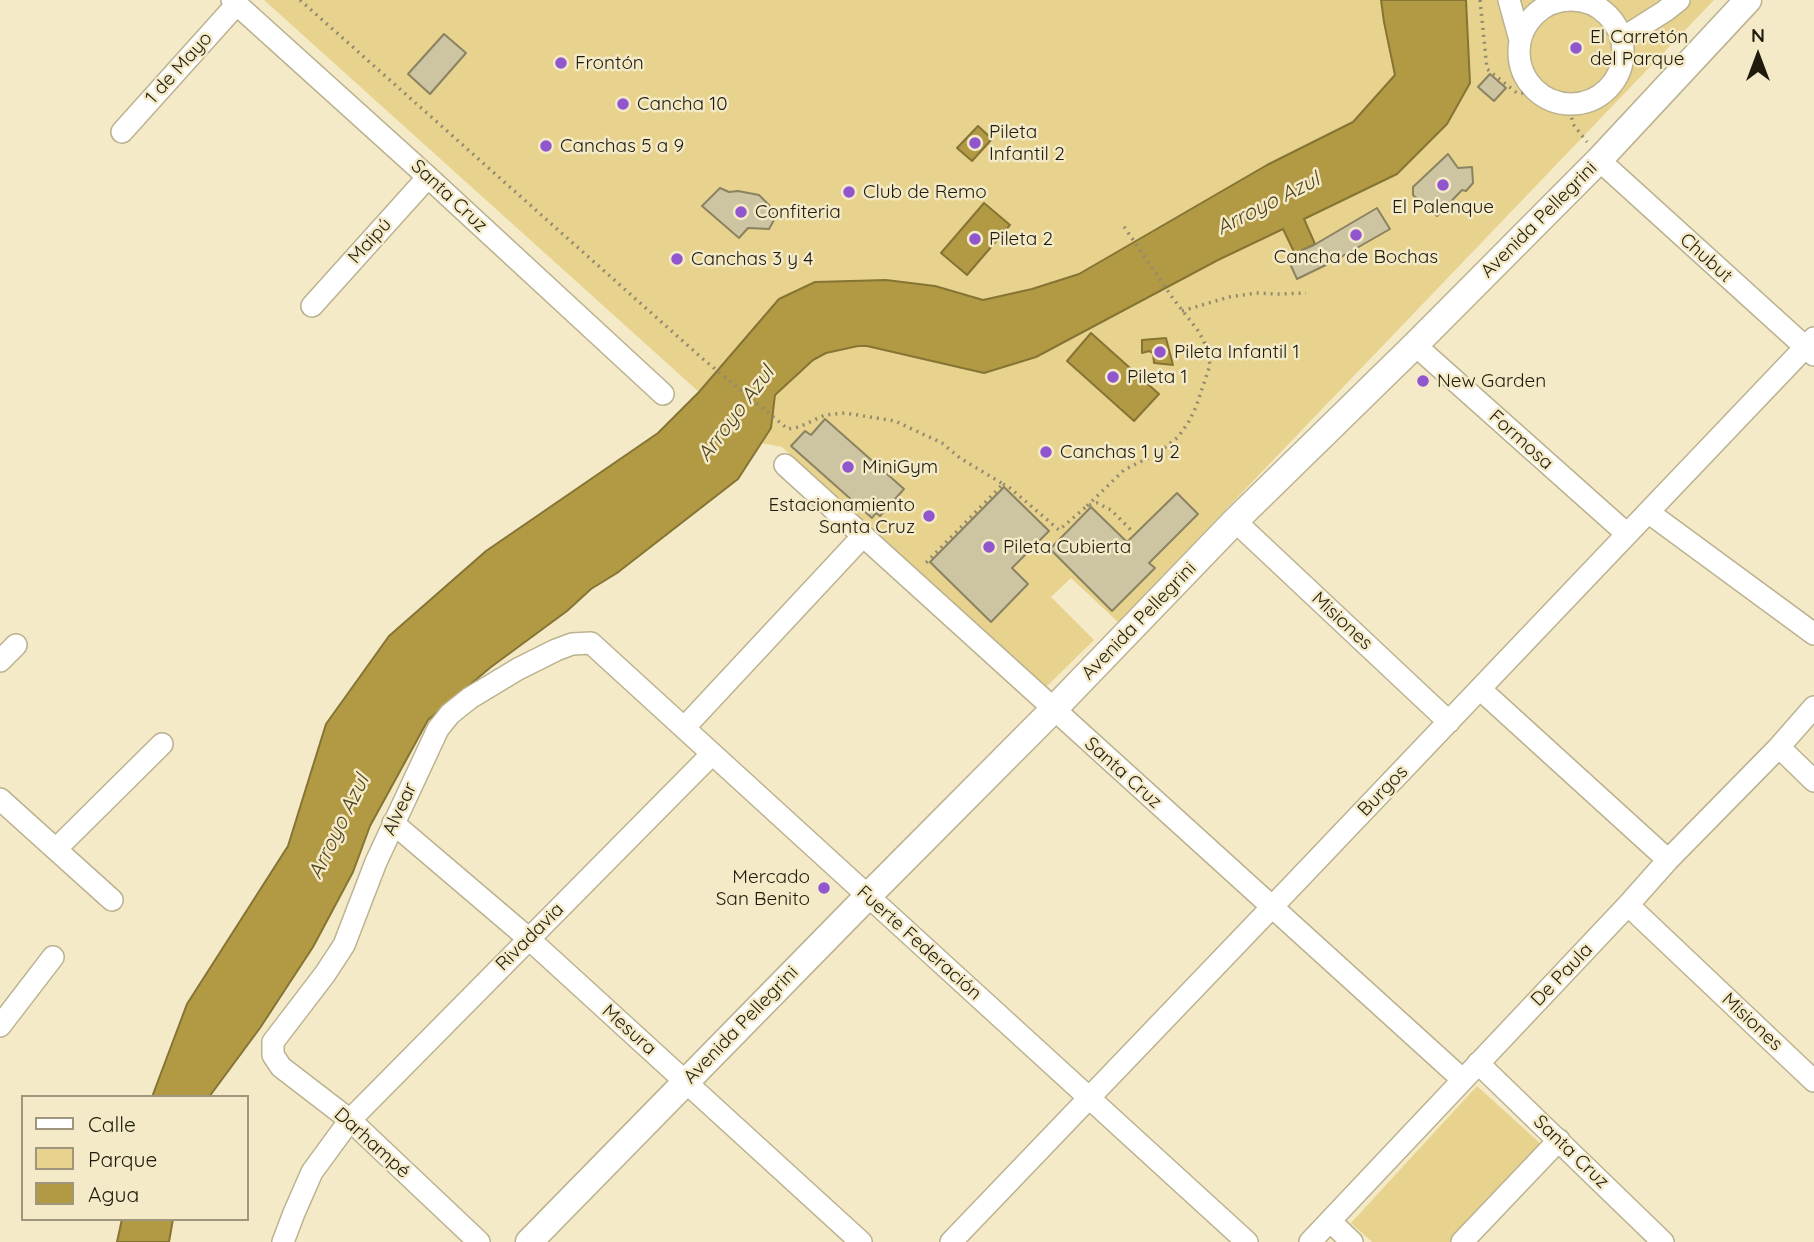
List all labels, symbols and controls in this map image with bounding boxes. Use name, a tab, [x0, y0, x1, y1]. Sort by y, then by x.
north arrow	[1723, 21, 1793, 91]
text: N	[1751, 23, 1765, 47]
place label: El Carretón del Parque	[1590, 26, 1688, 70]
street label: 1 de Mayo	[141, 27, 217, 109]
marker: El Carretón del Parque	[1568, 40, 1584, 56]
place label: Frontón	[575, 52, 644, 74]
marker: Frontón	[553, 55, 569, 71]
place label: Cancha 10	[637, 93, 728, 115]
marker: Cancha 10	[615, 96, 631, 112]
place label: Pileta Infantil 2	[989, 121, 1065, 165]
place label: Canchas 5 a 9	[560, 135, 684, 157]
marker: Pileta Infantil 2	[967, 135, 983, 151]
marker: Canchas 5 a 9	[538, 138, 554, 154]
street label: Santa Cruz	[406, 155, 492, 237]
street label: Avenida Pellegrini	[1476, 157, 1602, 283]
water label: Arroyo Azul	[1212, 167, 1324, 241]
marker: El Palenque	[1435, 177, 1451, 193]
place label: Club de Remo	[863, 181, 987, 203]
marker: Club de Remo	[841, 184, 857, 200]
place label: El Palenque	[1392, 196, 1494, 218]
place label: Confiteria	[755, 201, 841, 223]
marker: Confiteria	[733, 204, 749, 220]
street label: Maipú	[344, 213, 396, 269]
marker: Cancha de Bochas	[1348, 227, 1364, 243]
place label: Pileta 2	[989, 228, 1053, 250]
street label: Chubut	[1675, 229, 1737, 287]
marker: Pileta 2	[967, 231, 983, 247]
place label: Cancha de Bochas	[1274, 246, 1438, 268]
place label: Canchas 3 y 4	[691, 248, 813, 270]
marker: Canchas 3 y 4	[669, 251, 685, 267]
place label: Pileta Infantil 1	[1174, 341, 1300, 363]
marker: Pileta Infantil 1	[1152, 344, 1168, 360]
water label: Arroyo Azul	[692, 361, 780, 467]
place label: Pileta 1	[1127, 366, 1187, 388]
marker: Pileta 1	[1105, 369, 1121, 385]
place label: New Garden	[1437, 370, 1546, 392]
marker: New Garden	[1415, 373, 1431, 389]
street label: Formosa	[1484, 405, 1558, 475]
place label: Canchas 1 y 2	[1060, 441, 1180, 463]
marker: Canchas 1 y 2	[1038, 444, 1054, 460]
place label: MiniGym	[862, 456, 938, 478]
marker: MiniGym	[840, 459, 856, 475]
place label: Estacionamiento Santa Cruz	[769, 494, 915, 538]
marker: Estacionamiento Santa Cruz	[921, 508, 937, 524]
place label: Pileta Cubierta	[1003, 536, 1131, 558]
marker: Pileta Cubierta	[981, 539, 997, 555]
street label: Avenida Pellegrini	[1077, 557, 1201, 685]
street label: Misiones	[1307, 587, 1377, 655]
street label: Santa Cruz	[1080, 732, 1166, 814]
street label: Burgos	[1353, 761, 1413, 821]
water label: Arroyo Azul	[303, 771, 375, 883]
street label: Alvear	[378, 779, 422, 839]
place label: Mercado San Benito	[716, 866, 810, 910]
marker: Mercado San Benito	[816, 880, 832, 896]
street label: Fuerte Federación	[852, 881, 986, 1005]
street label: Rivadavia	[491, 898, 569, 976]
street label: De Paula	[1526, 939, 1598, 1011]
street label: Avenida Pellegrini	[679, 961, 803, 1089]
street label: Misiones	[1717, 988, 1787, 1056]
street label: Mesura	[597, 1000, 661, 1060]
legend	[21, 1095, 248, 1221]
street label: Darhampé	[329, 1103, 415, 1183]
street label: Santa Cruz	[1529, 1110, 1613, 1194]
text: Calle	[88, 1111, 136, 1137]
text: Parque	[88, 1146, 157, 1172]
text: Agua	[88, 1181, 139, 1207]

